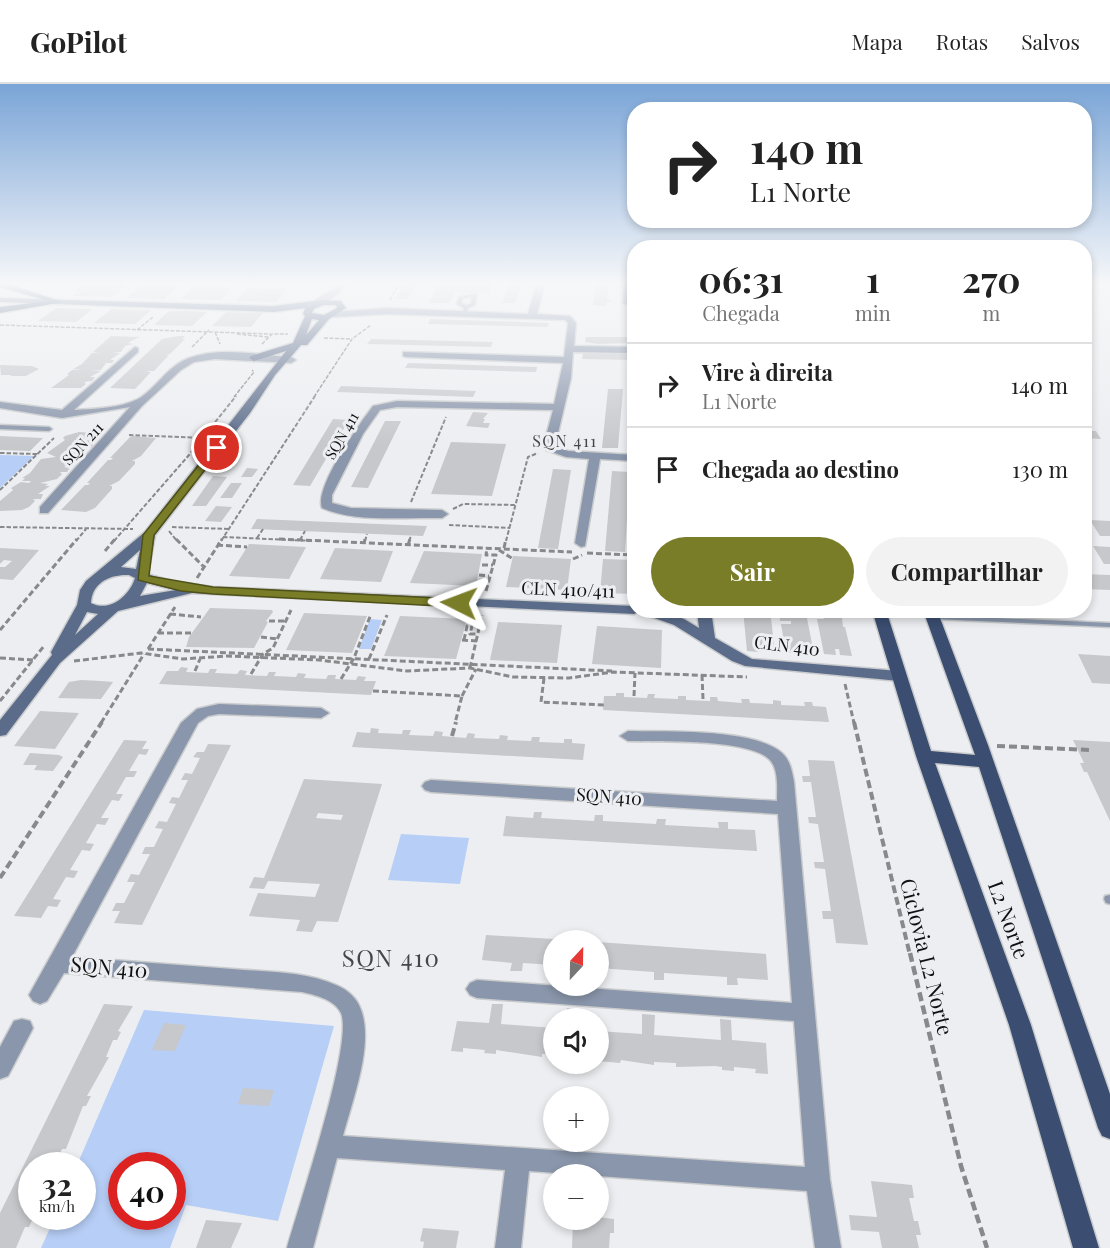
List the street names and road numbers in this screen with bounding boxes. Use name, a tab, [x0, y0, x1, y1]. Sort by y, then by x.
street label: SQN 411	[320, 408, 363, 463]
street label: SQN 211	[57, 417, 108, 469]
street label: CLN 410/411	[521, 575, 616, 603]
street label: CLN 410	[753, 629, 821, 661]
street label: SQN 410	[575, 782, 643, 810]
street label: Ciclovia L2 Norte	[895, 875, 961, 1038]
street label: L2 Norte	[983, 876, 1037, 962]
street label: SQN 410	[70, 949, 149, 983]

